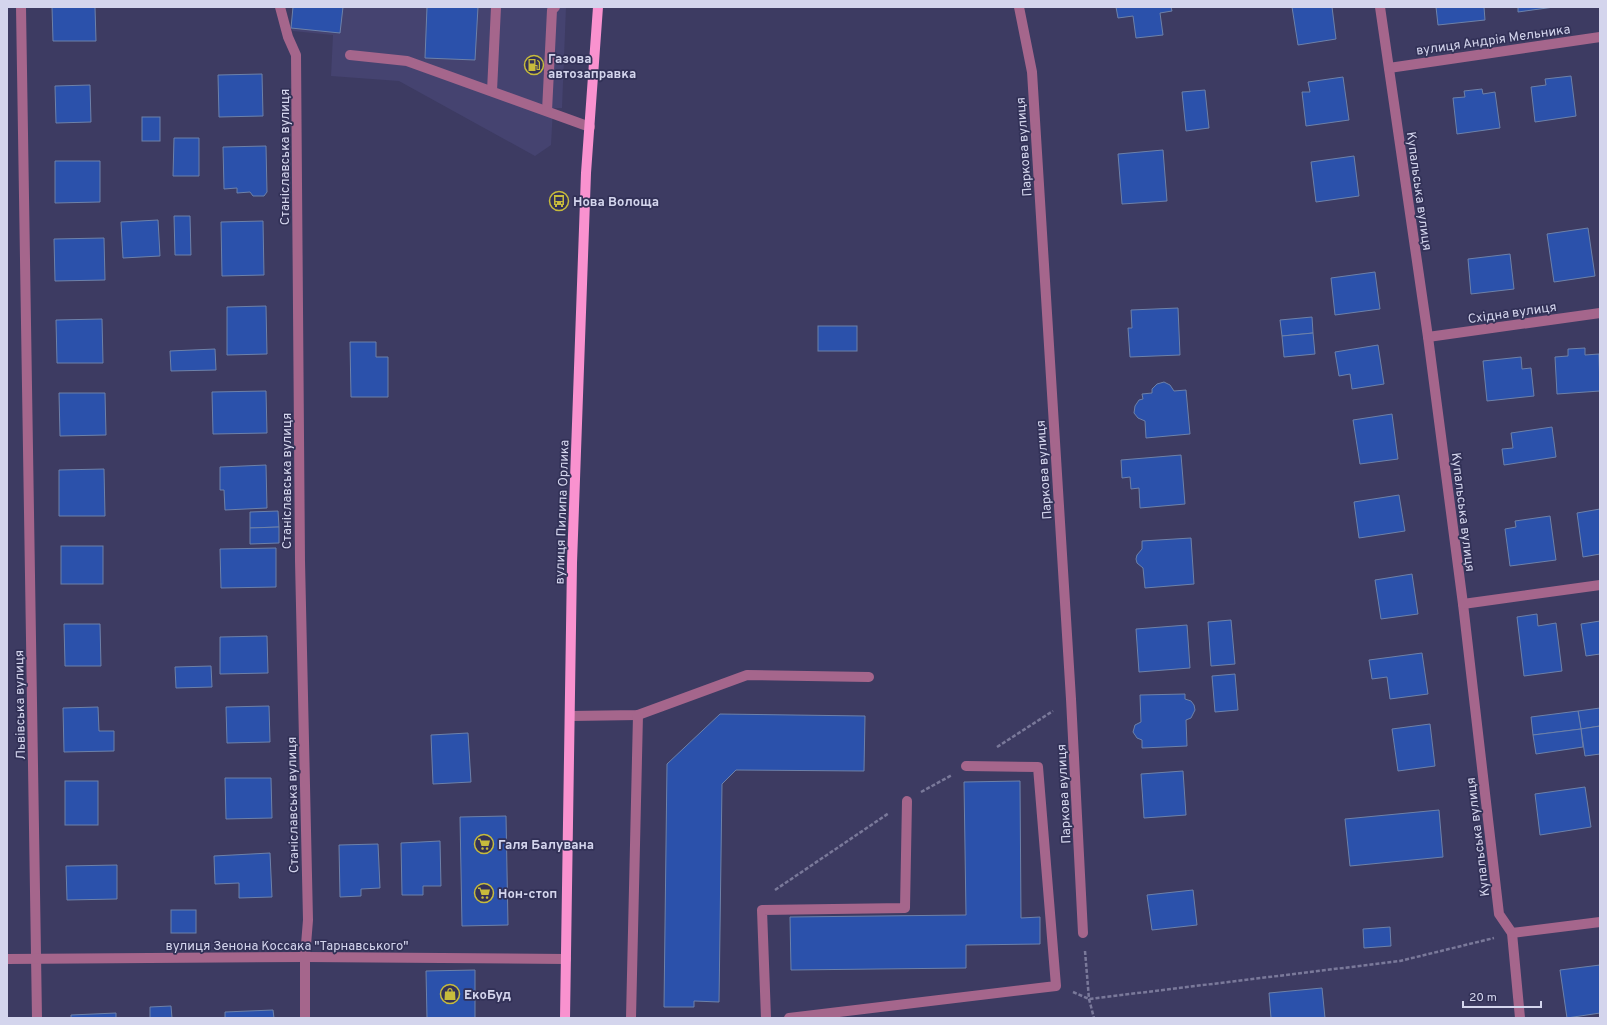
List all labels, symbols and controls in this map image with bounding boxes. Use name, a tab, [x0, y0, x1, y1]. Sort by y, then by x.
street label: вулиця Андрія Мельника	[1415, 22, 1571, 60]
place label: Газова автозаправка	[548, 52, 636, 83]
fuel station icon: Газова автозаправка	[523, 54, 545, 76]
street label: Станіславська вулиця	[278, 89, 294, 225]
street label: Паркова вулиця	[1014, 97, 1036, 197]
street label: Купальська вулиця	[1402, 131, 1434, 252]
bus stop icon: Нова Волоща	[548, 190, 570, 212]
place label: Нова Волоща	[573, 195, 659, 211]
street label: Східна вулиця	[1467, 300, 1558, 328]
street label: Станіславська вулиця	[280, 413, 296, 549]
street label: Паркова вулиця	[1034, 420, 1056, 520]
street label: вулиця Пилипа Орлика	[552, 440, 574, 585]
street label: Купальська вулиця	[1447, 452, 1477, 573]
street label: Львівська вулиця	[12, 650, 30, 760]
street label: Станіславська вулиця	[285, 737, 303, 873]
street label: Паркова вулиця	[1054, 744, 1076, 844]
street label: Купальська вулиця	[1464, 776, 1494, 897]
supermarket icon: Галя Балувана	[473, 833, 495, 855]
place label: Галя Балувана	[498, 838, 594, 854]
supermarket icon: Нон-стоп	[473, 882, 495, 904]
place label: Нон-стоп	[498, 887, 557, 903]
street label: вулиця Зенона Коссака "Тарнавського"	[165, 939, 409, 955]
shop icon: ЕкоБуд	[439, 983, 461, 1005]
scale bar	[1463, 983, 1541, 1009]
place label: ЕкоБуд	[464, 988, 512, 1004]
text: 20 m	[1469, 990, 1497, 1006]

